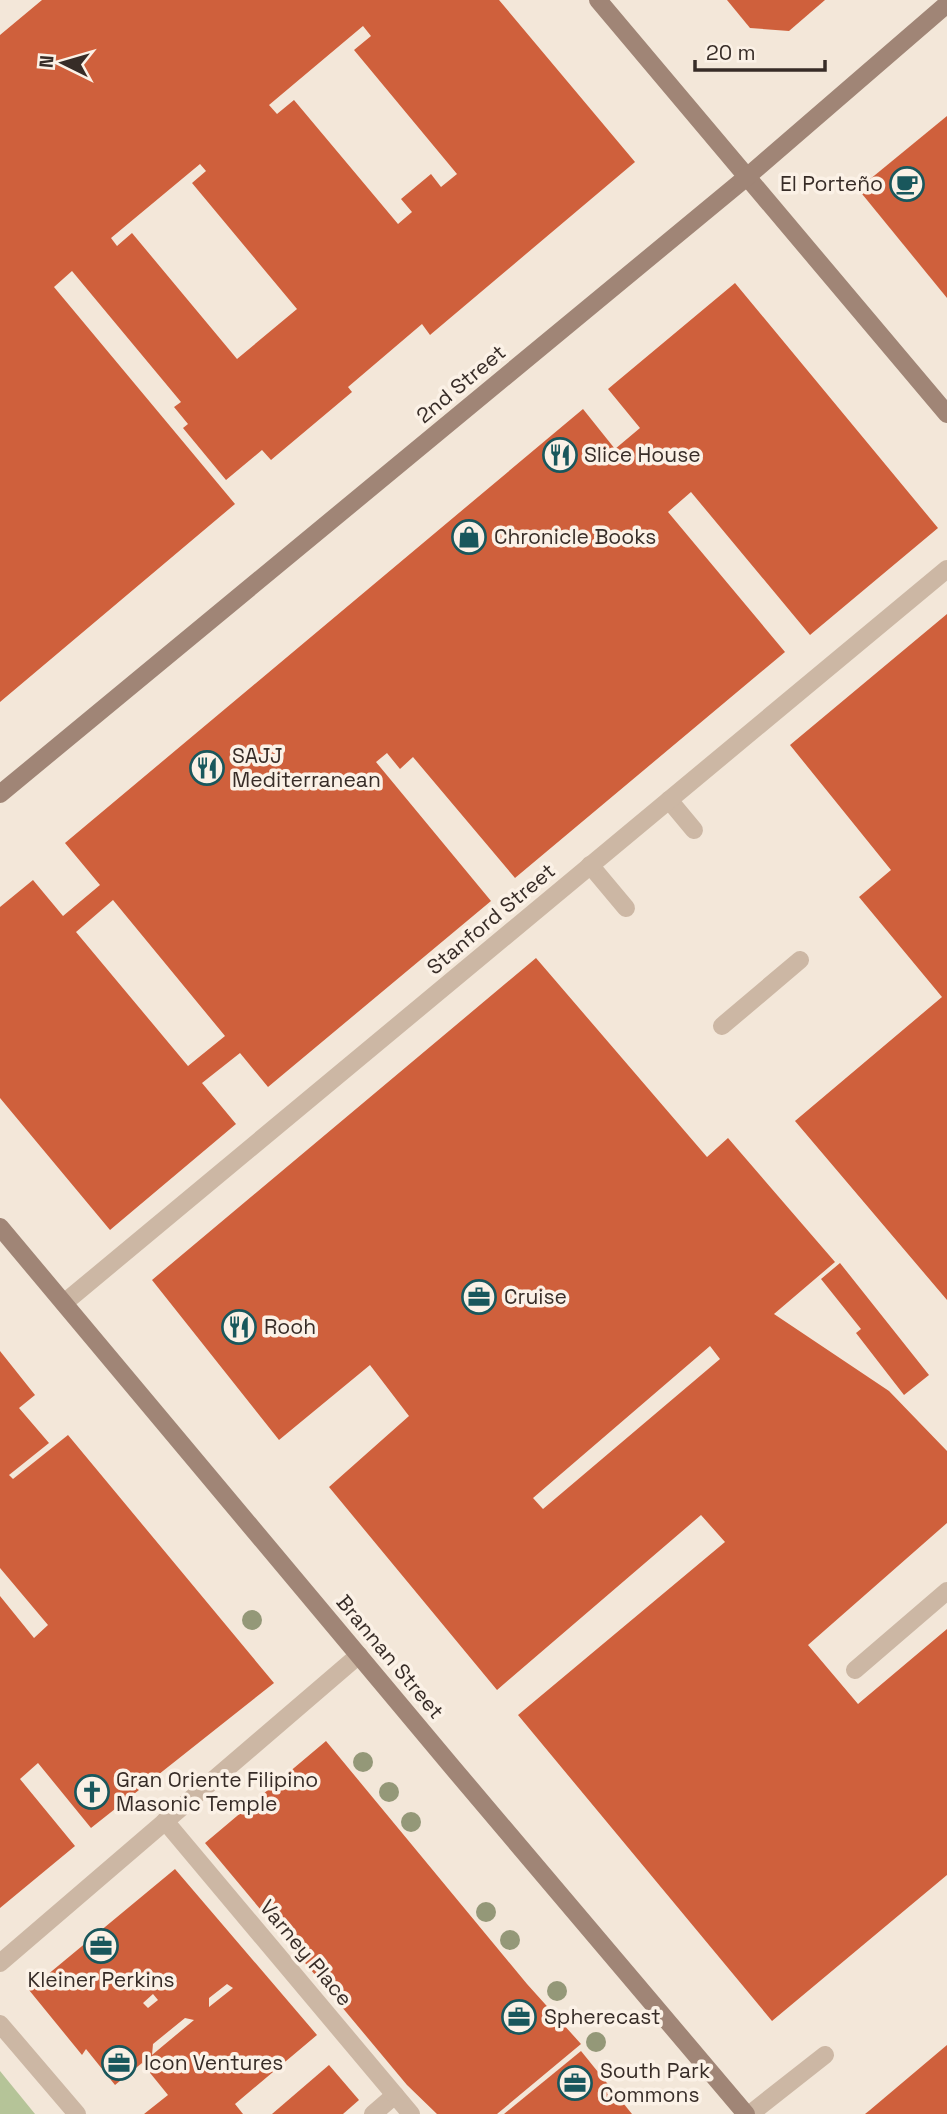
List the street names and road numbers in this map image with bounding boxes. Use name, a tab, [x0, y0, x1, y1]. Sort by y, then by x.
street label: 2nd Street	[410, 338, 511, 429]
street label: Stanford Street	[421, 857, 560, 980]
street label: Brannan Street	[331, 1589, 450, 1724]
street label: Varney Place	[254, 1894, 359, 2011]

